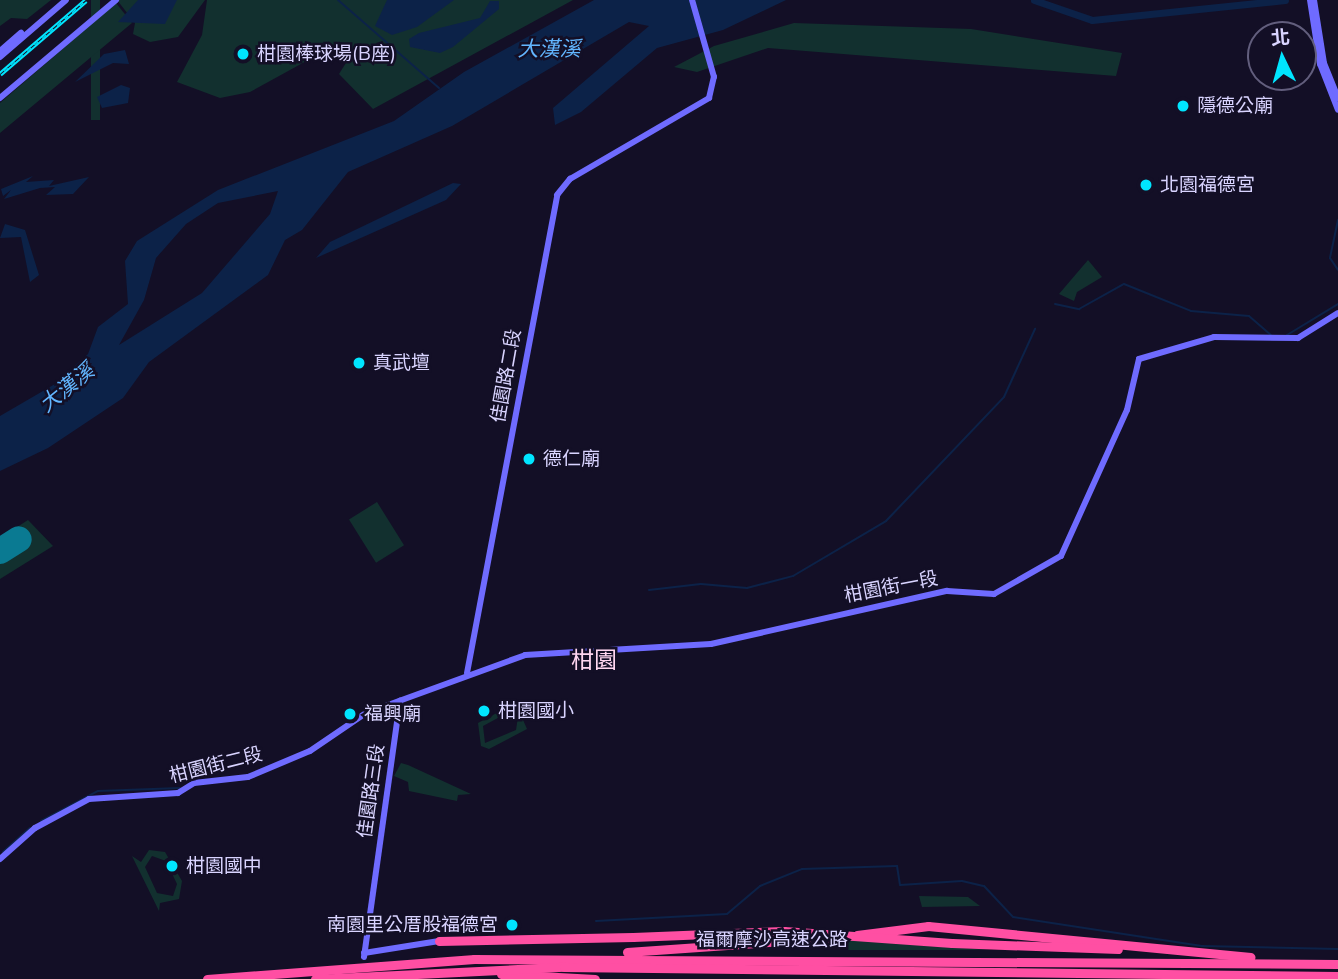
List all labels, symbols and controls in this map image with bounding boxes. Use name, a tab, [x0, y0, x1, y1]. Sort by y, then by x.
north arrow	[1247, 21, 1317, 91]
text: 北	[1270, 24, 1291, 50]
water label: 大漢溪	[518, 35, 580, 61]
place label: 柑園棒球場(B座)	[257, 43, 396, 65]
marker: 柑園棒球場(B座)	[235, 46, 251, 62]
place label: 隱德公廟	[1197, 95, 1273, 117]
marker: 隱德公廟	[1175, 98, 1191, 114]
place label: 北園福德宮	[1160, 174, 1255, 196]
marker: 北園福德宮	[1138, 177, 1154, 193]
street label: 佳園路二段	[487, 327, 525, 425]
place label: 真武壇	[373, 352, 430, 374]
marker: 真武壇	[351, 355, 367, 371]
water label: 大漢溪	[34, 357, 98, 417]
place label: 德仁廟	[543, 448, 600, 470]
marker: 德仁廟	[521, 451, 537, 467]
street label: 柑園街一段	[842, 567, 940, 607]
district label: 柑園	[571, 646, 617, 674]
place label: 柑園國小	[498, 700, 574, 722]
place label: 福興廟	[364, 703, 421, 725]
marker: 柑園國小	[476, 703, 492, 719]
marker: 福興廟	[342, 706, 358, 722]
street label: 柑園街二段	[167, 742, 265, 788]
street label: 佳園路三段	[353, 742, 389, 840]
place label: 柑園國中	[186, 855, 262, 877]
marker: 柑園國中	[164, 858, 180, 874]
place label: 南園里公厝股福德宮	[327, 914, 498, 936]
marker: 南園里公厝股福德宮	[504, 917, 520, 933]
street label: 福爾摩沙高速公路	[696, 929, 848, 951]

